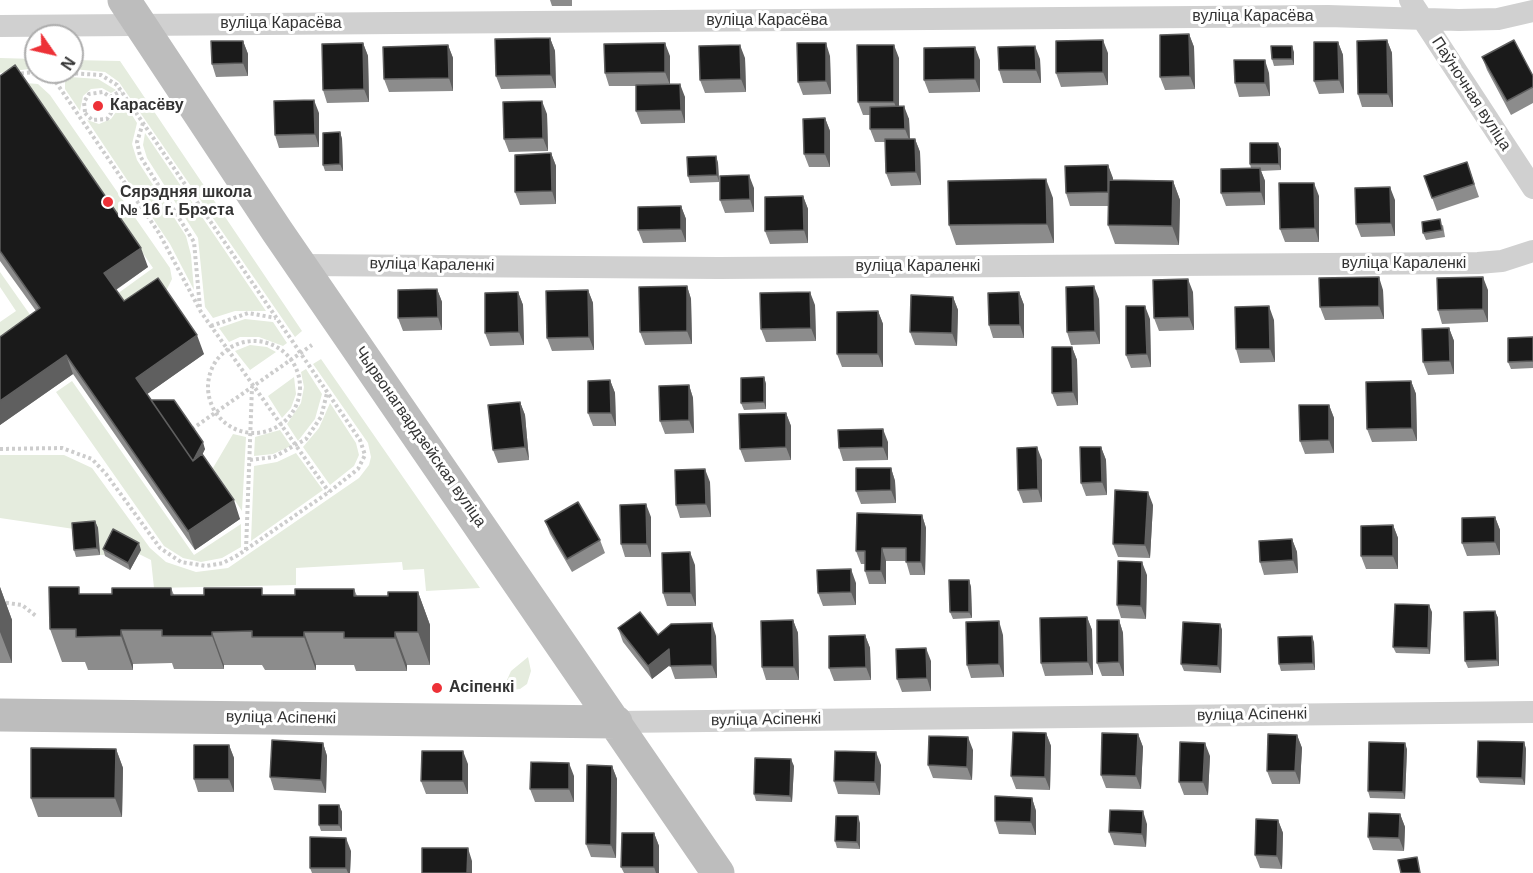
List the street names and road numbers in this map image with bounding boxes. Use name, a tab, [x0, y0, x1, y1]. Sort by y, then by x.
street label: вуліца Карасёва	[1192, 7, 1314, 27]
street label: вуліца Карасёва	[706, 11, 828, 31]
street label: вуліца Карасёва	[220, 14, 342, 34]
street label: Паўночная вуліца	[1427, 34, 1515, 154]
street label: вуліца Караленкі	[369, 254, 495, 276]
street label: вуліца Караленкі	[1342, 254, 1466, 274]
street label: вуліца Караленкі	[856, 257, 980, 277]
street label: Чырвонагвардзейская вуліца	[350, 343, 490, 531]
street label: вуліца Асіпенкі	[1197, 704, 1307, 726]
street label: вуліца Асіпенкі	[226, 707, 336, 729]
street label: вуліца Асіпенкі	[711, 709, 821, 731]

